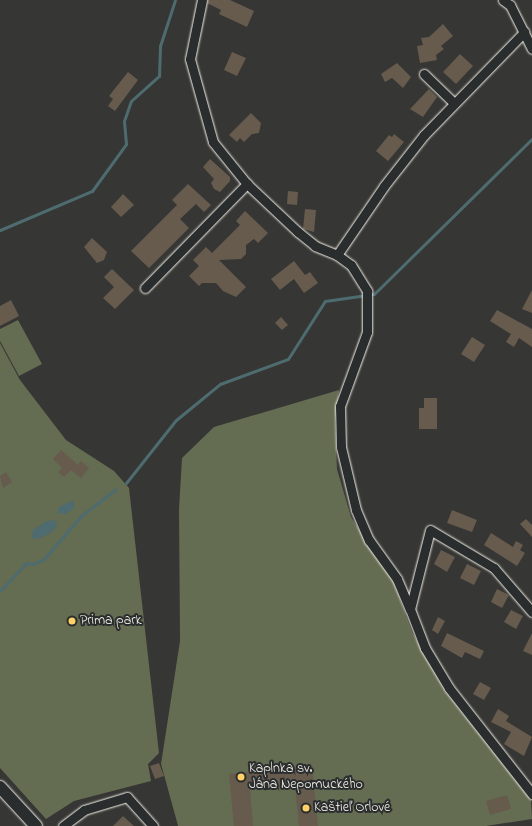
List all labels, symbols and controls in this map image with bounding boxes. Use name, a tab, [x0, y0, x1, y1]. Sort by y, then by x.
place label: Prima park	[80, 613, 142, 629]
marker: Prima park	[67, 616, 77, 626]
place label: Kaplnka sv. Jána Nepomuckého	[249, 761, 363, 794]
marker: Kaplnka sv. Jána Nepomuckého	[236, 772, 246, 782]
place label: Kaštieľ Orlové	[314, 800, 390, 816]
marker: Kaštieľ Orlové	[301, 803, 311, 813]

